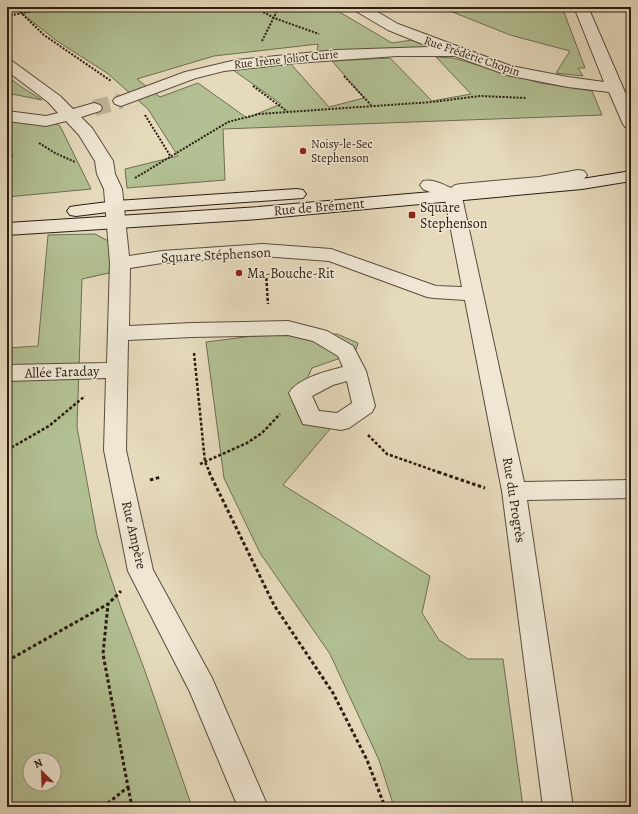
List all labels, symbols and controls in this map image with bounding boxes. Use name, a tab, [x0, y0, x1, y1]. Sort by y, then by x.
street label: Rue Frédéric Chopin	[422, 32, 522, 80]
street label: Rue Irène Joliot Curie	[233, 46, 339, 72]
place label: Noisy-le-Sec Stephenson	[311, 136, 373, 166]
marker: Noisy-le-Sec Stephenson	[298, 146, 308, 156]
street label: Rue de Brément	[273, 194, 366, 220]
place label: Square Stephenson	[420, 198, 488, 233]
marker: Square Stephenson	[407, 210, 417, 220]
street label: Square Stéphenson	[161, 243, 272, 267]
place label: Ma-Bouche-Rit	[247, 264, 335, 283]
marker: Ma-Bouche-Rit	[234, 268, 244, 278]
street label: Allée Faraday	[23, 361, 101, 383]
street label: Rue du Progrès	[498, 456, 530, 544]
street label: Rue Ampère	[117, 499, 151, 571]
north arrow	[22, 752, 62, 792]
text: N	[31, 755, 45, 772]

